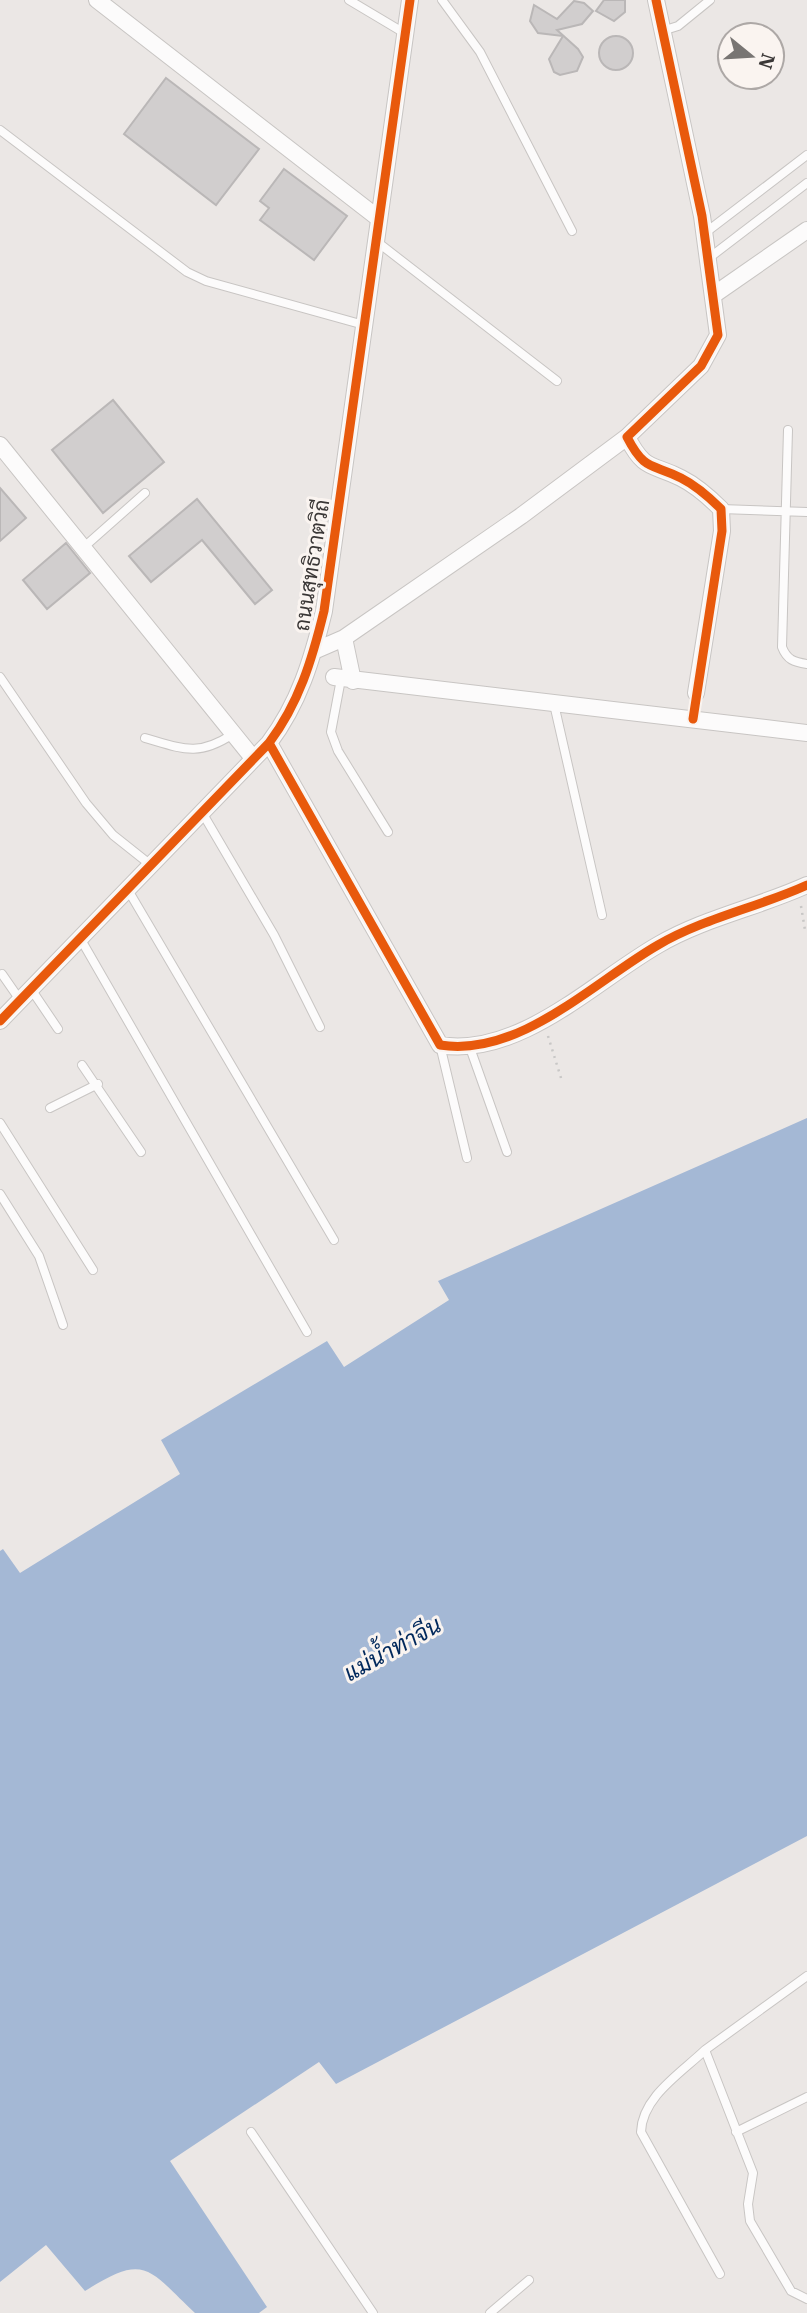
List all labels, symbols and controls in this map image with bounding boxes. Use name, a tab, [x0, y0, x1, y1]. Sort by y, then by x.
north arrow	[716, 21, 786, 91]
text: N	[753, 50, 781, 72]
street label: ถนนสุทธิวาตวิถี	[287, 497, 336, 633]
water label: แม่น้ำท่าจีน	[336, 1605, 446, 1687]

